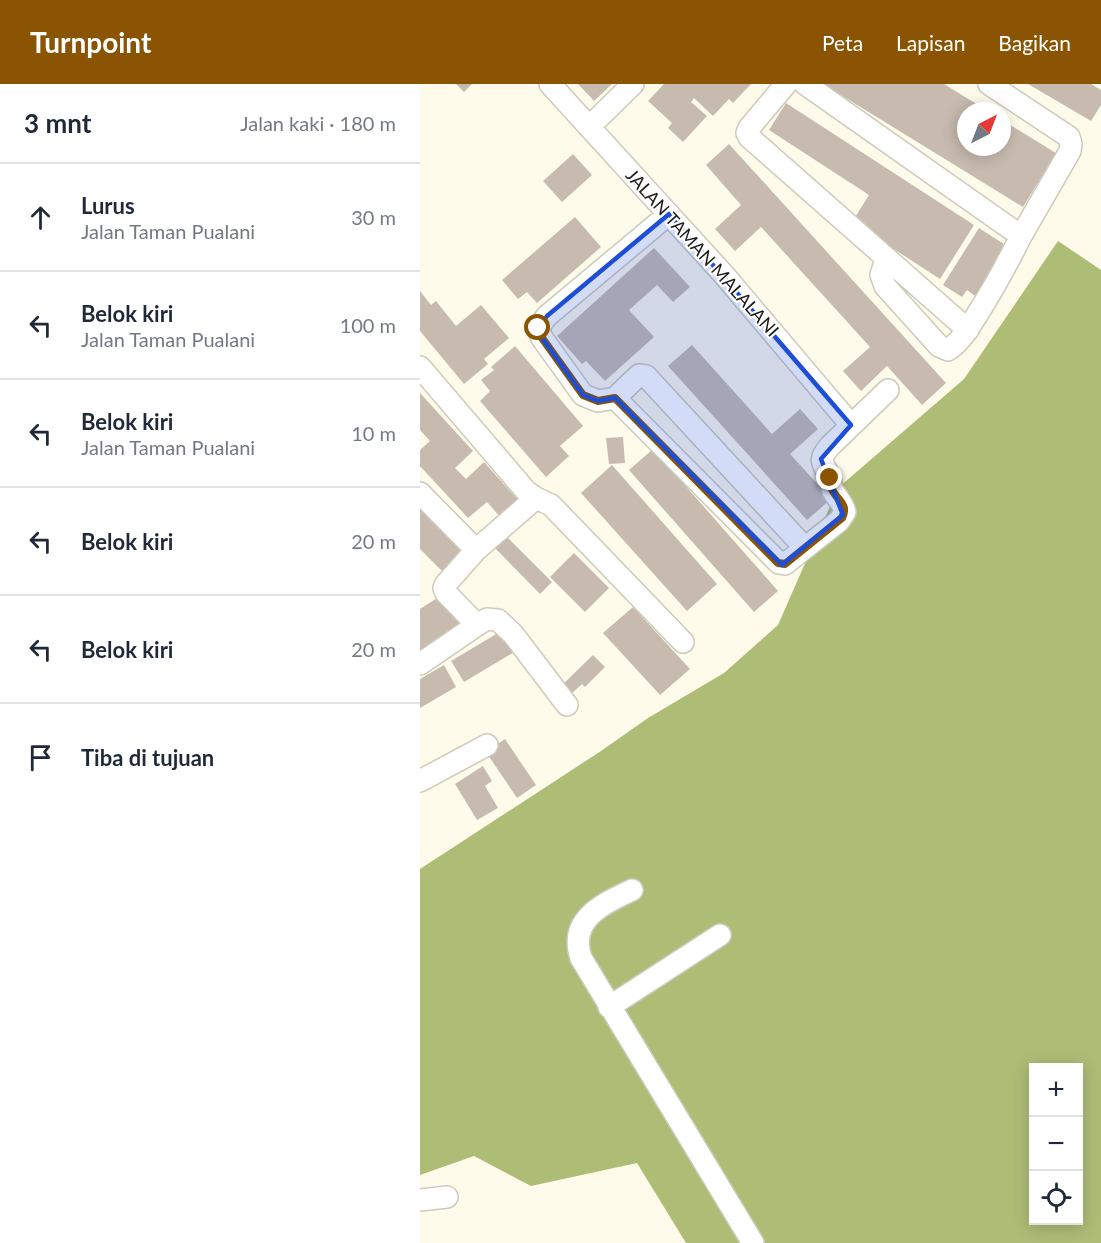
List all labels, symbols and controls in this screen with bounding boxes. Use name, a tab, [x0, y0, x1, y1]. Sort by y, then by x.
text: Turnpoint	[30, 25, 151, 59]
text: Peta	[822, 30, 863, 55]
text: Lapisan	[896, 30, 965, 55]
text: Bagikan	[998, 30, 1071, 55]
north arrow	[957, 102, 1011, 156]
text: 3 mnt	[24, 107, 91, 139]
text: Jalan kaki · 180 m	[240, 111, 396, 135]
street label: JALAN TAMAN MALALANI	[622, 164, 784, 341]
text: Lurus	[81, 192, 135, 219]
icon: ahead	[24, 201, 57, 234]
text: 30 m	[351, 205, 396, 229]
text: Jalan Taman Pualani	[81, 219, 255, 243]
text: Belok kiri	[81, 300, 173, 327]
icon: left	[24, 309, 57, 342]
text: 100 m	[340, 313, 396, 337]
route start	[524, 314, 550, 340]
text: Jalan Taman Pualani	[81, 327, 255, 351]
text: Belok kiri	[81, 408, 173, 435]
icon: left	[24, 417, 57, 450]
text: 10 m	[351, 421, 396, 445]
text: Jalan Taman Pualani	[81, 435, 255, 459]
route end	[816, 464, 842, 490]
icon: left	[24, 525, 57, 558]
text: Belok kiri	[81, 528, 173, 555]
text: 20 m	[351, 529, 396, 553]
icon: left	[24, 633, 57, 666]
text: Belok kiri	[81, 636, 173, 663]
text: 20 m	[351, 637, 396, 661]
icon: arrive	[24, 741, 57, 774]
text: Tiba di tujuan	[81, 744, 214, 771]
map controls	[1029, 1063, 1083, 1225]
button: +	[1029, 1063, 1083, 1117]
button: −	[1029, 1117, 1083, 1171]
button: locate	[1029, 1171, 1083, 1225]

